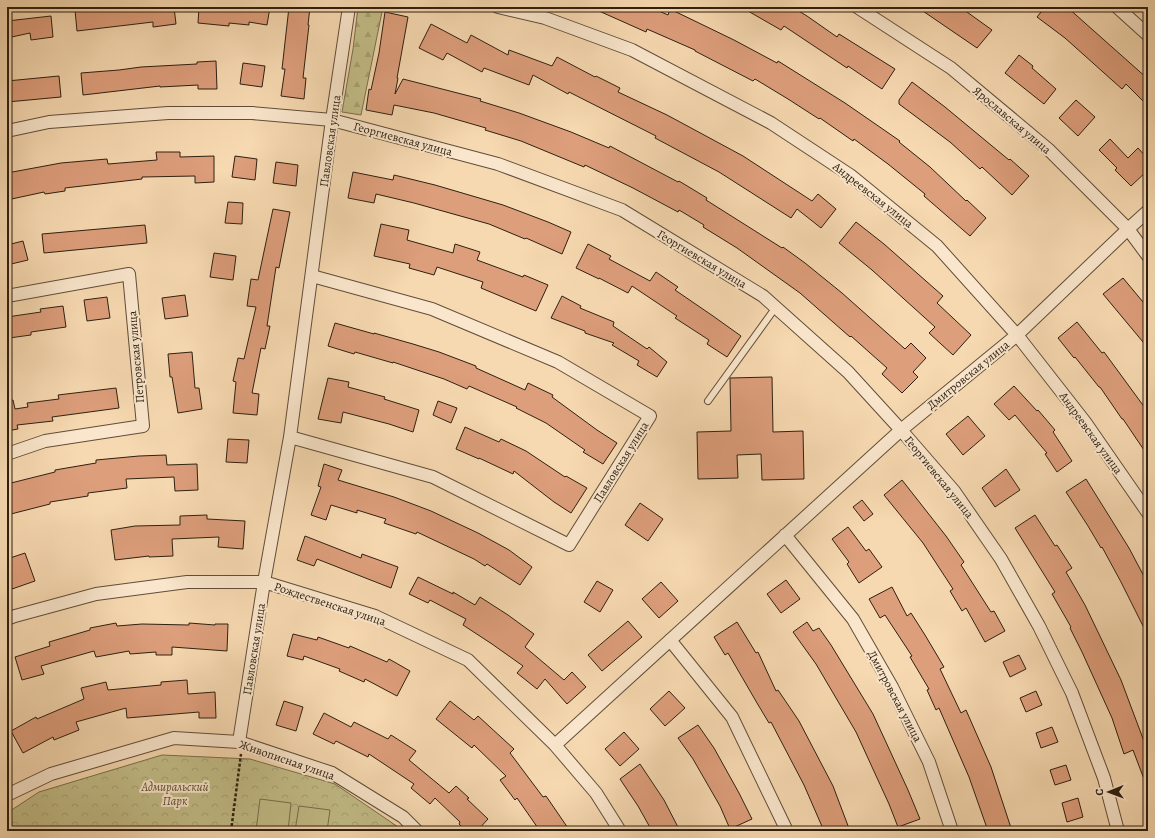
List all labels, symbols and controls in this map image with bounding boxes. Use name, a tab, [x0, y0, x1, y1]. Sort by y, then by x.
street label: Ярославская улица	[969, 82, 1055, 158]
street label: Павловская улица	[316, 93, 344, 188]
street label: Георгиевская улица	[352, 118, 455, 160]
street label: Андреевская улица	[829, 158, 917, 232]
street label: Георгиевская улица	[654, 226, 750, 292]
street label: Петровская улица	[124, 310, 148, 404]
street label: Дмитровская улица	[923, 336, 1013, 413]
street label: Андреевская улица	[1055, 388, 1127, 478]
street label: Павловская улица	[590, 418, 653, 506]
street label: Георгиевская улица	[901, 432, 977, 522]
street label: Рождественская улица	[272, 578, 388, 630]
street label: Павловская улица	[239, 601, 269, 696]
street label: Дмитровская улица	[864, 647, 926, 745]
street label: Живописная улица	[237, 736, 337, 784]
north arrow	[1089, 772, 1129, 812]
park label: Адмиральский Парк	[140, 779, 209, 809]
text: С	[1092, 788, 1107, 796]

